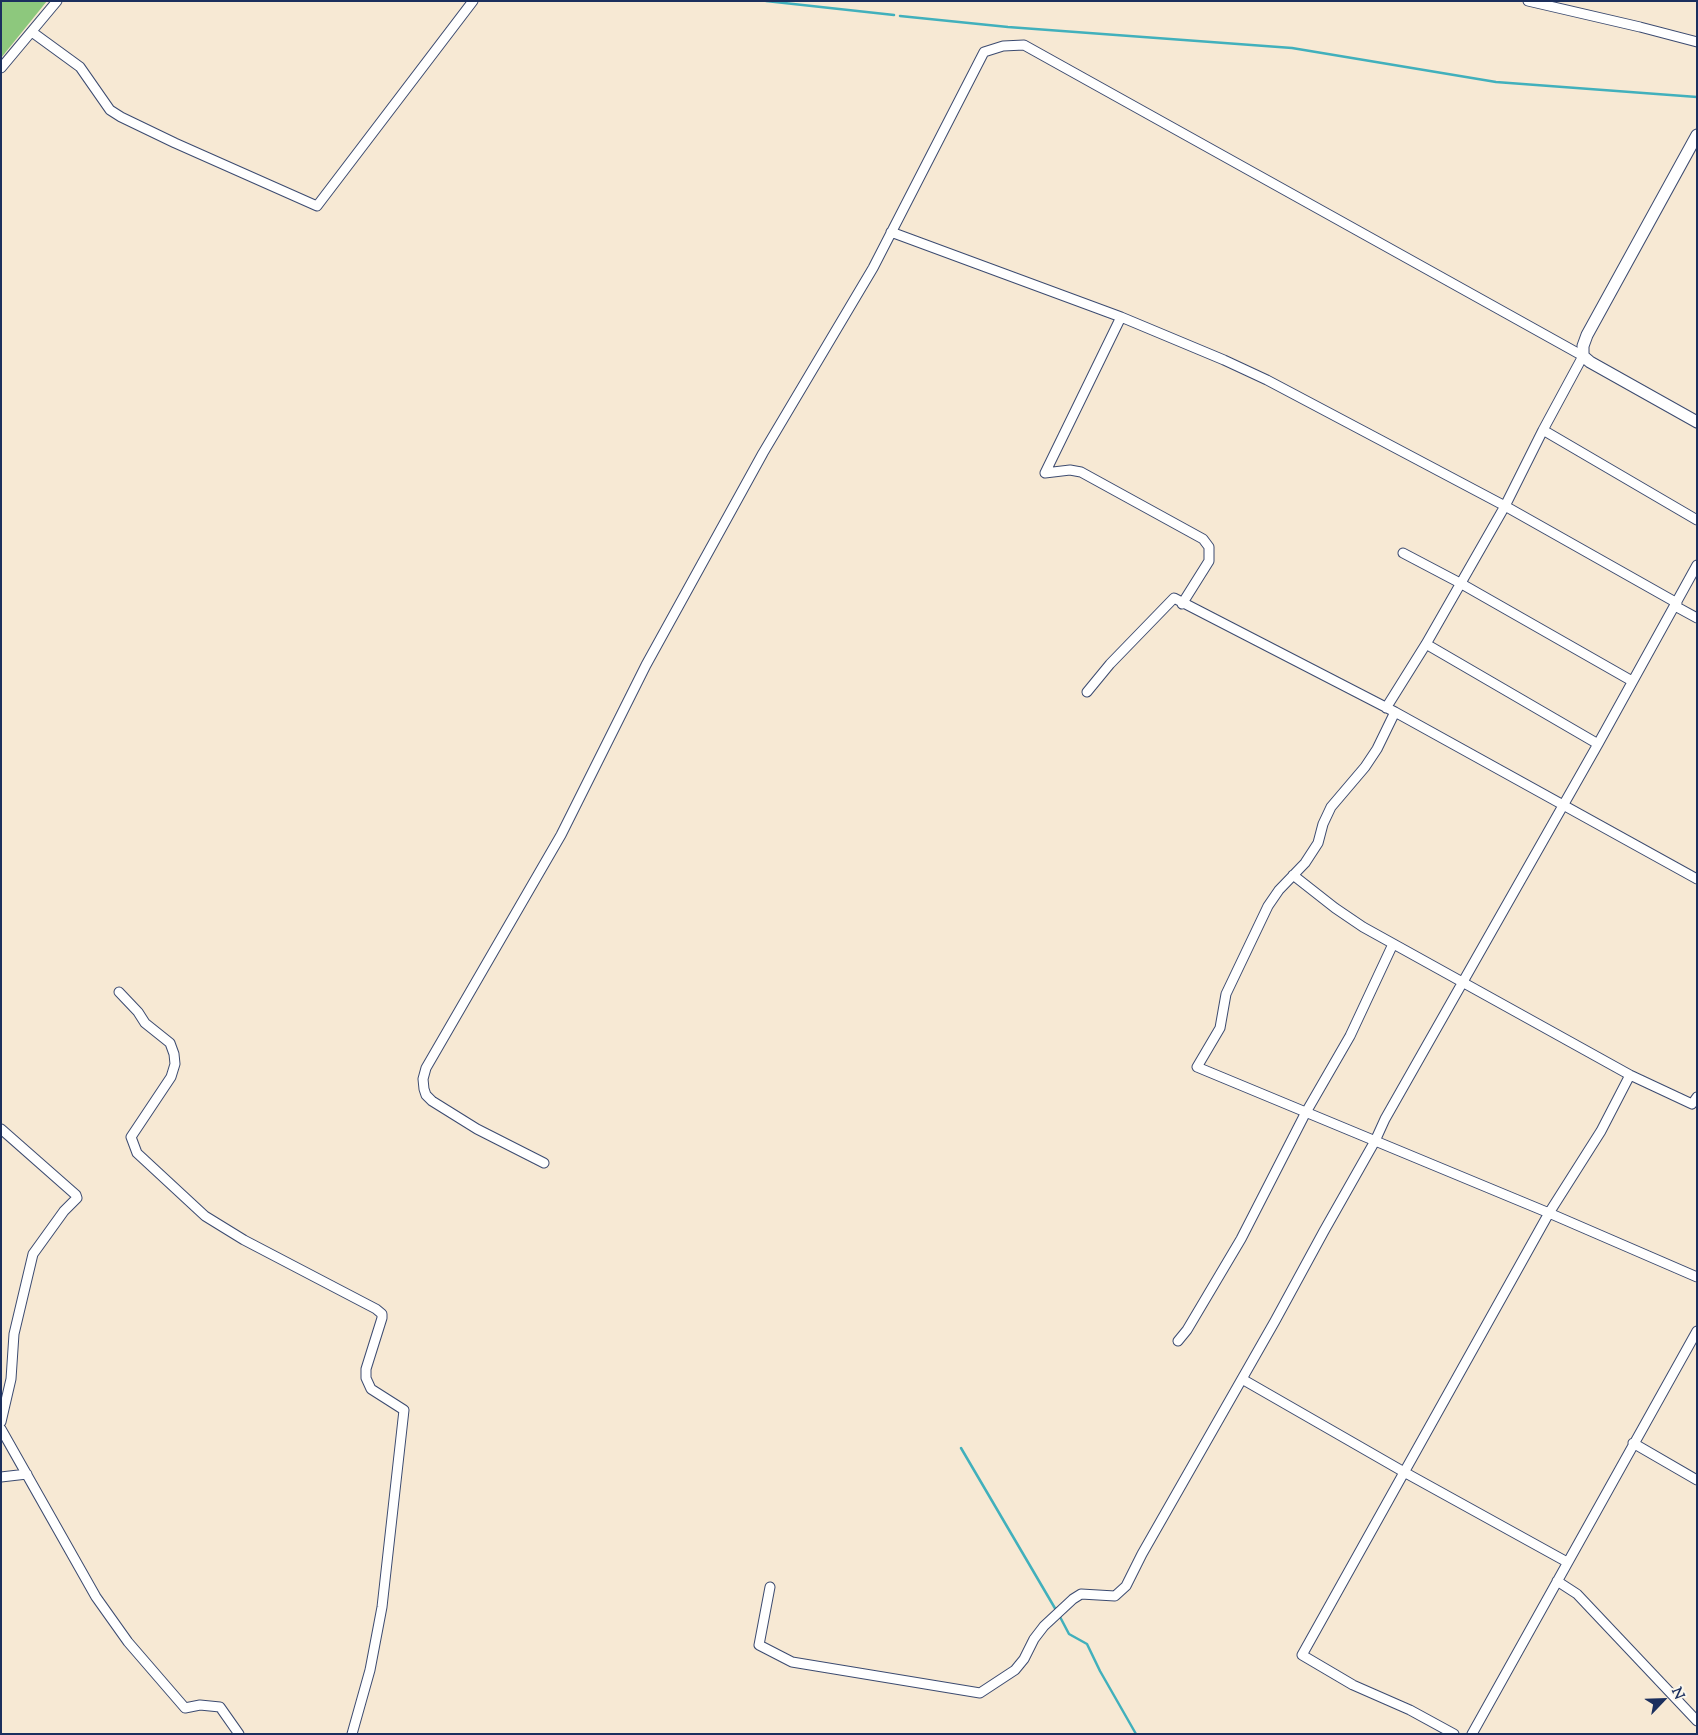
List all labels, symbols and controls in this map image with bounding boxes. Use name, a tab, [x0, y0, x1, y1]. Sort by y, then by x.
north arrow	[1638, 1675, 1688, 1725]
text: N	[1665, 1685, 1688, 1703]

